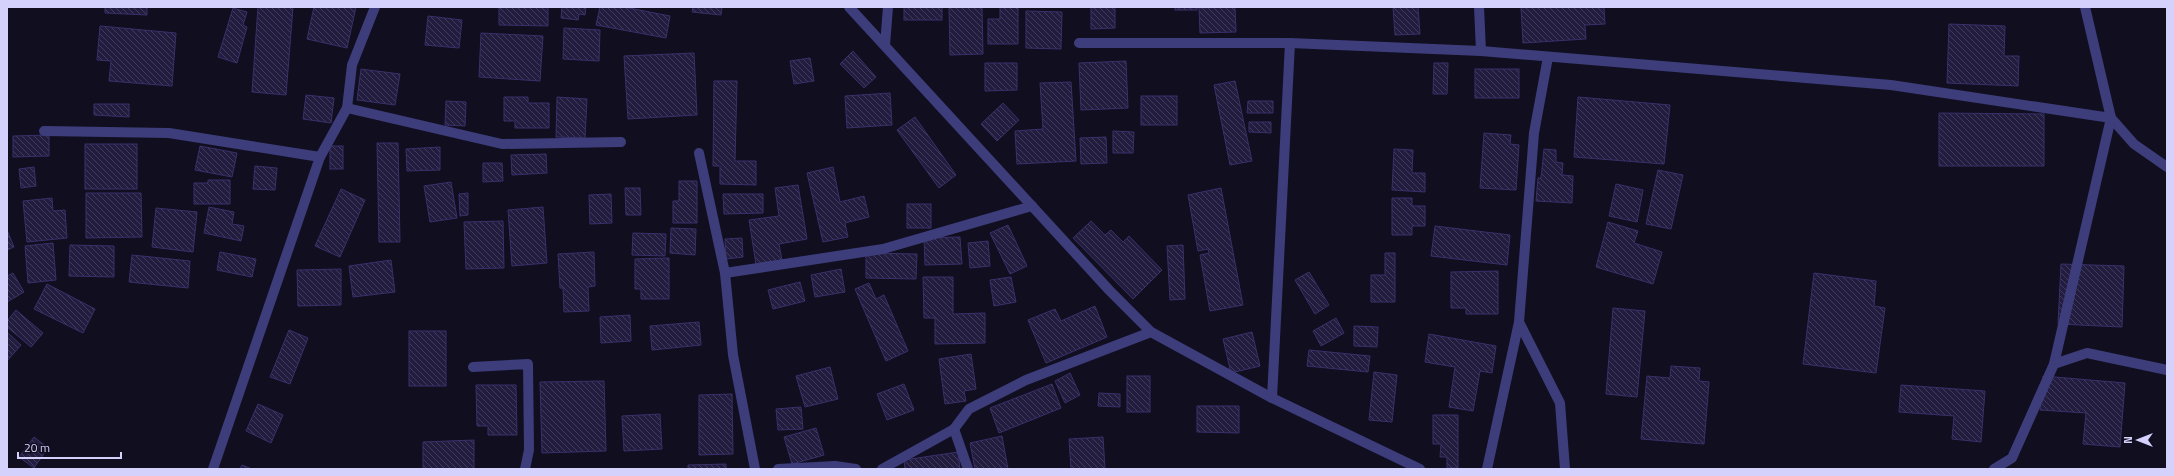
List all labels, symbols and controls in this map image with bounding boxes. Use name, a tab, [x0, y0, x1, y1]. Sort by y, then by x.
north arrow	[2118, 420, 2158, 460]
scale bar	[18, 434, 121, 460]
text: N	[2120, 436, 2136, 444]
text: 20 m	[24, 438, 50, 457]

